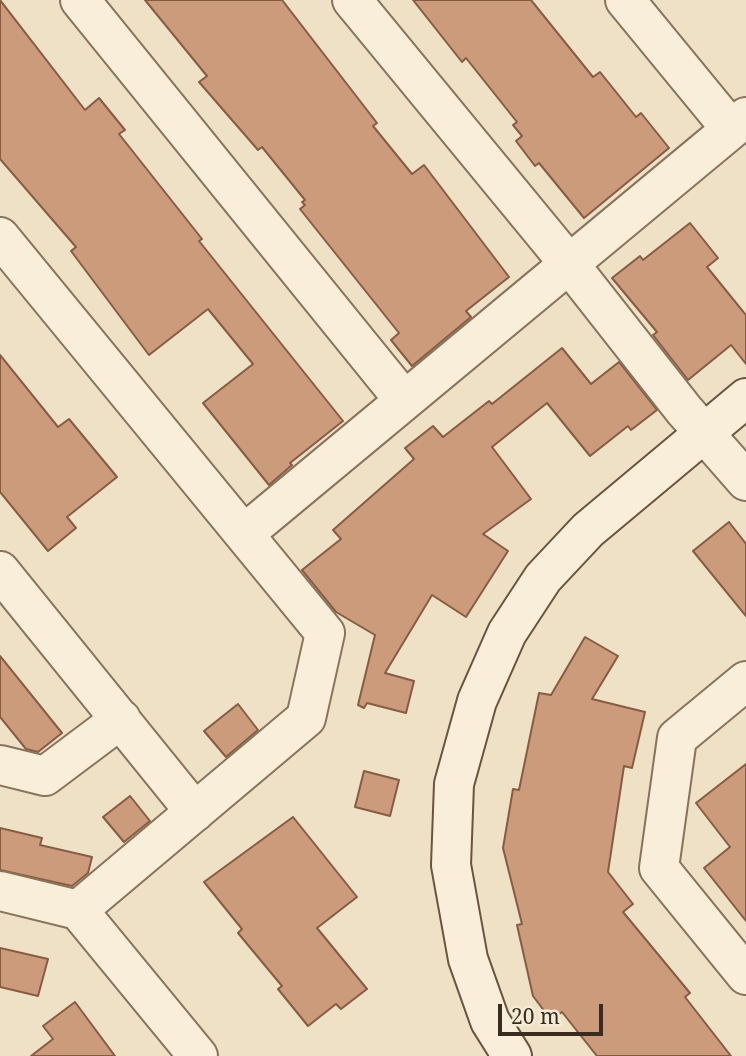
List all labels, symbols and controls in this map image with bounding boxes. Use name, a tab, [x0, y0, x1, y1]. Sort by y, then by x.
scale bar	[501, 990, 606, 1034]
text: 20 m	[511, 1002, 560, 1030]

